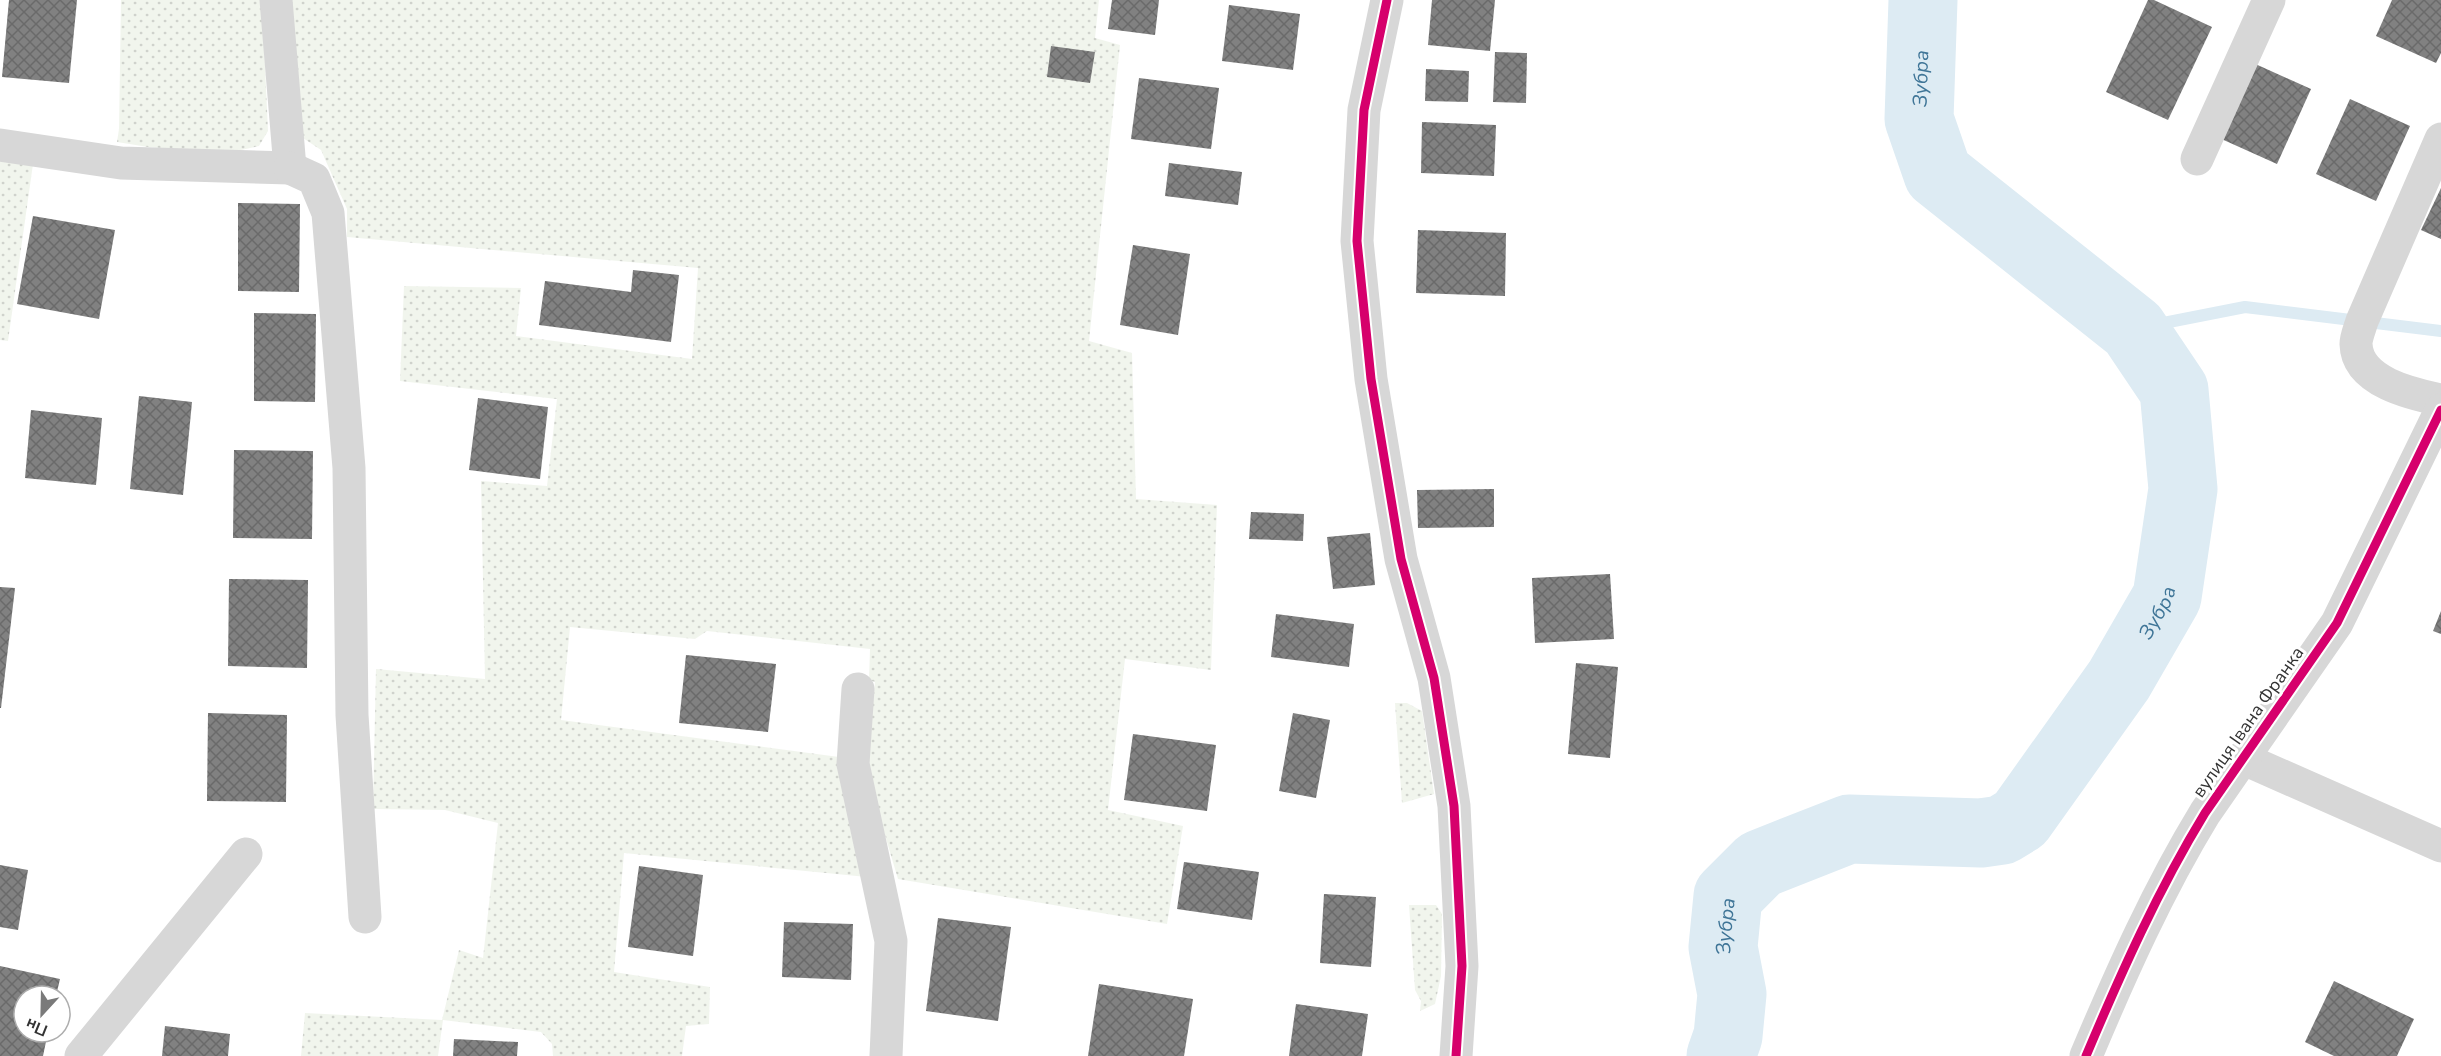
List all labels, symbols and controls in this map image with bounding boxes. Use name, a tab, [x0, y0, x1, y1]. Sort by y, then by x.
water label: Зубра	[1906, 50, 1935, 108]
water label: Зубра	[2132, 585, 2182, 645]
street label: вулиця Івана Франка	[2187, 642, 2309, 802]
water label: Зубра	[1709, 897, 1742, 957]
north arrow	[12, 984, 72, 1044]
text: Пн	[22, 1013, 51, 1041]

